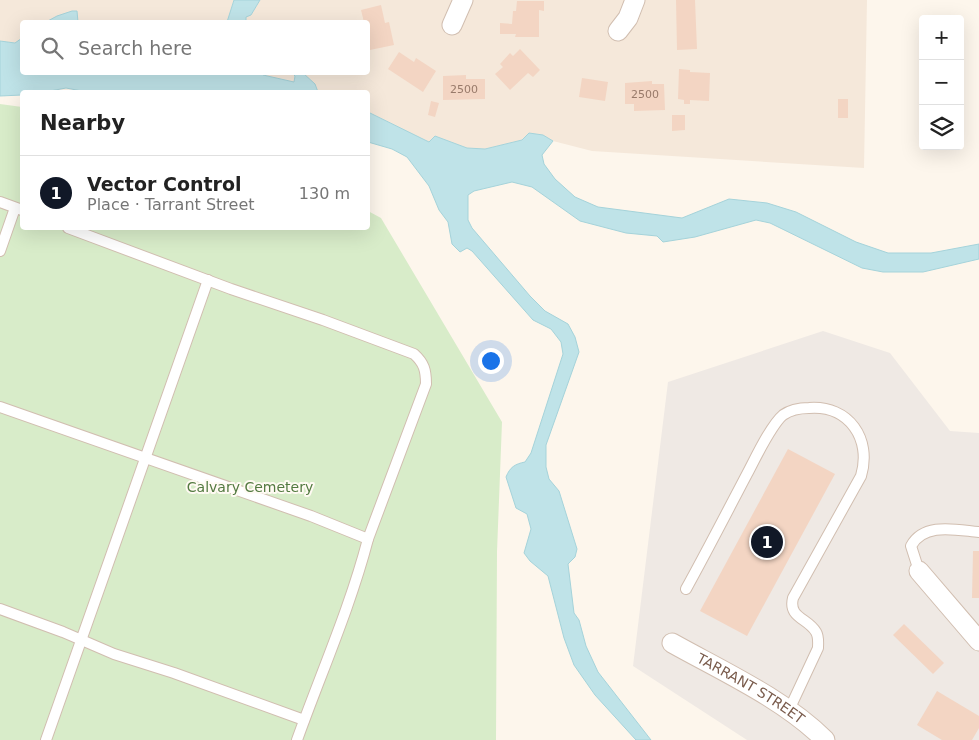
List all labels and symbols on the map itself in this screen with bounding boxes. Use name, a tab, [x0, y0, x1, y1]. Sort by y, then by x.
house number: 2500	[450, 83, 478, 96]
house number: 2500	[631, 88, 659, 101]
your location	[478, 348, 504, 374]
park label: Calvary Cemetery	[187, 479, 313, 495]
pin: 1	[751, 523, 783, 561]
street label: TARRANT STREET	[693, 650, 808, 727]

